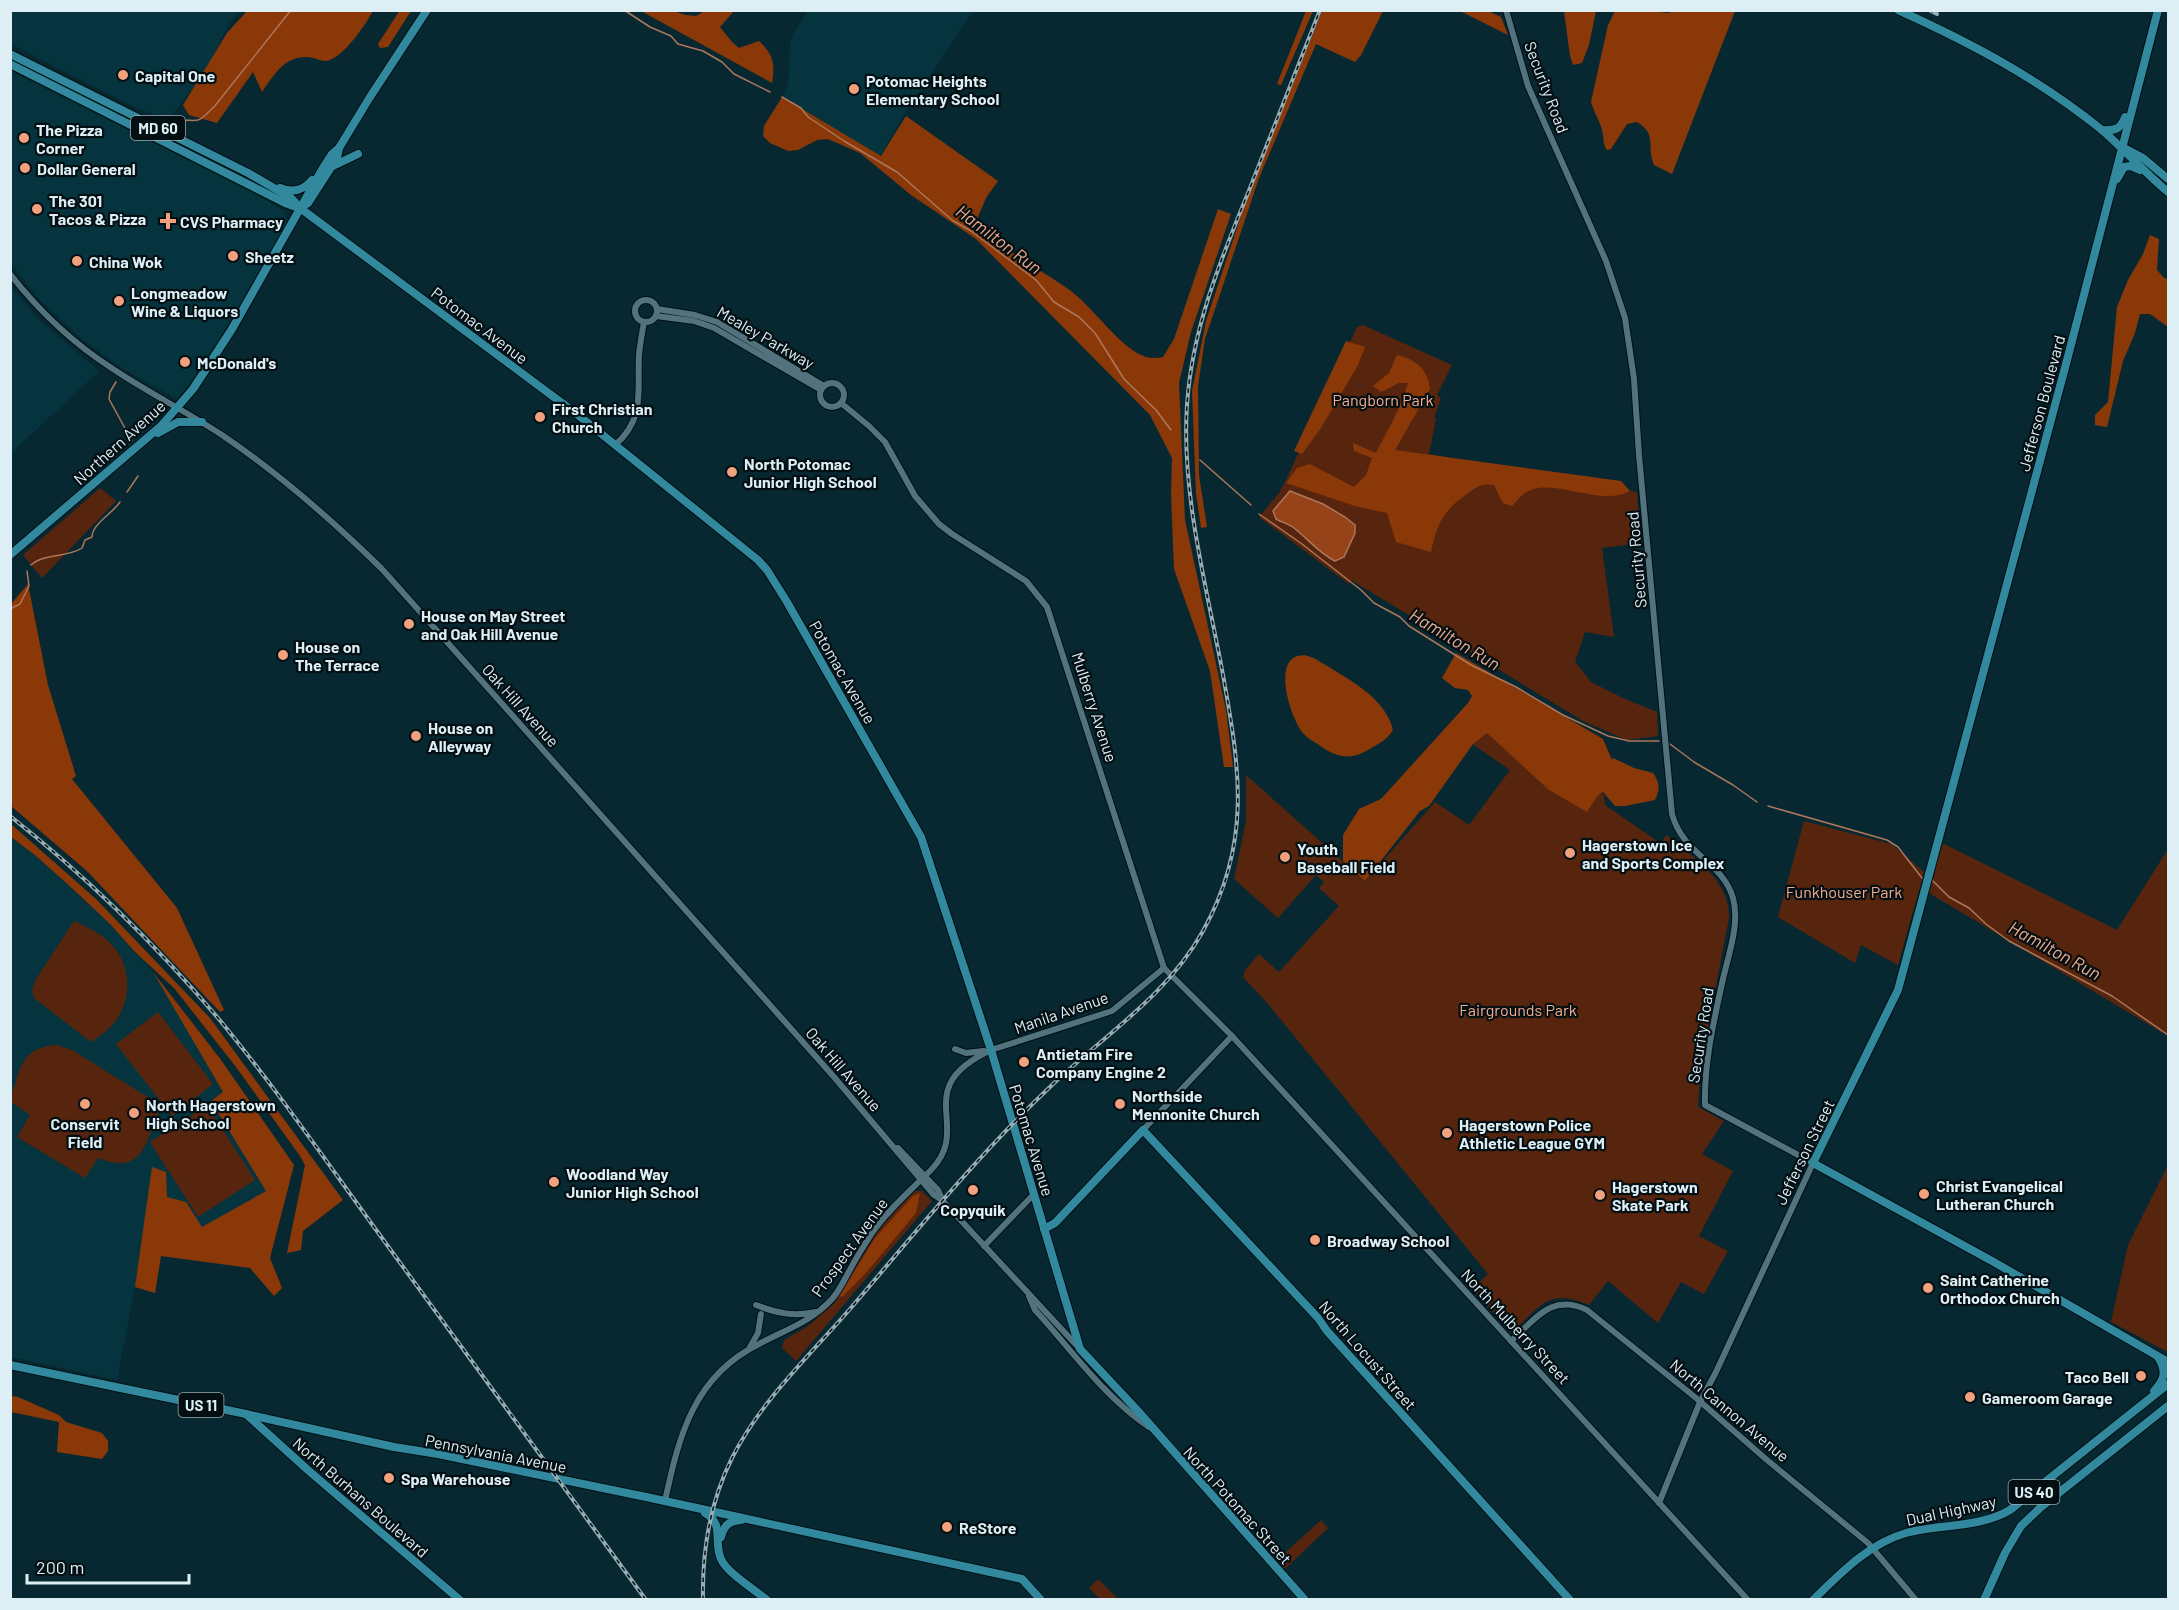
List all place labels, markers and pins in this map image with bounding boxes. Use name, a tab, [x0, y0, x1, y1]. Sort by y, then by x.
place label: Capital One	[135, 66, 216, 85]
marker: Capital One	[116, 68, 130, 82]
place label: Potomac Heights Elementary School	[866, 71, 1000, 108]
marker: Potomac Heights Elementary School	[847, 82, 861, 96]
place label: The Pizza Corner	[36, 120, 103, 157]
marker: The Pizza Corner	[17, 131, 31, 145]
place label: Dollar General	[37, 159, 136, 178]
marker: Dollar General	[18, 161, 32, 175]
place label: The 301 Tacos & Pizza	[49, 191, 146, 228]
marker: The 301 Tacos & Pizza	[30, 202, 44, 216]
place label: CVS Pharmacy	[180, 212, 283, 231]
marker: CVS Pharmacy	[161, 214, 175, 228]
place label: Sheetz	[245, 247, 294, 266]
marker: Sheetz	[226, 249, 240, 263]
place label: China Wok	[89, 252, 163, 271]
marker: China Wok	[70, 254, 84, 268]
place label: Longmeadow Wine & Liquors	[131, 283, 238, 320]
marker: Longmeadow Wine & Liquors	[112, 294, 126, 308]
place label: McDonald's	[197, 353, 276, 372]
marker: McDonald's	[178, 355, 192, 369]
place label: First Christian Church	[552, 399, 652, 436]
marker: First Christian Church	[533, 410, 547, 424]
place label: North Potomac Junior High School	[744, 454, 877, 491]
marker: North Potomac Junior High School	[725, 465, 739, 479]
place label: House on May Street and Oak Hill Avenue	[421, 606, 565, 643]
marker: House on May Street and Oak Hill Avenue	[402, 617, 416, 631]
place label: House on The Terrace	[295, 637, 380, 674]
marker: House on The Terrace	[276, 648, 290, 662]
place label: House on Alleyway	[428, 718, 493, 755]
marker: House on Alleyway	[409, 729, 423, 743]
place label: Hagerstown Ice and Sports Complex	[1582, 835, 1725, 872]
place label: Youth Baseball Field	[1297, 839, 1395, 876]
marker: Hagerstown Ice and Sports Complex	[1563, 846, 1577, 860]
marker: Youth Baseball Field	[1278, 850, 1292, 864]
place label: Antietam Fire Company Engine 2	[1036, 1044, 1166, 1081]
marker: Antietam Fire Company Engine 2	[1017, 1055, 1031, 1069]
place label: Northside Mennonite Church	[1132, 1086, 1260, 1123]
place label: North Hagerstown High School	[146, 1095, 276, 1132]
marker: Conservit Field	[78, 1097, 92, 1111]
marker: Northside Mennonite Church	[1113, 1097, 1127, 1111]
marker: North Hagerstown High School	[127, 1106, 141, 1120]
place label: Conservit Field	[51, 1114, 119, 1151]
place label: Hagerstown Police Athletic League GYM	[1459, 1115, 1605, 1152]
marker: Hagerstown Police Athletic League GYM	[1440, 1126, 1454, 1140]
place label: Woodland Way Junior High School	[566, 1164, 699, 1201]
marker: Woodland Way Junior High School	[547, 1175, 561, 1189]
place label: Christ Evangelical Lutheran Church	[1936, 1176, 2063, 1213]
place label: Hagerstown Skate Park	[1612, 1177, 1698, 1214]
marker: Copyquik	[966, 1183, 980, 1197]
marker: Christ Evangelical Lutheran Church	[1917, 1187, 1931, 1201]
marker: Hagerstown Skate Park	[1593, 1188, 1607, 1202]
place label: Copyquik	[940, 1200, 1006, 1219]
place label: Broadway School	[1327, 1231, 1449, 1250]
marker: Broadway School	[1308, 1233, 1322, 1247]
place label: Saint Catherine Orthodox Church	[1940, 1270, 2060, 1307]
marker: Saint Catherine Orthodox Church	[1921, 1281, 1935, 1295]
place label: Taco Bell	[2065, 1367, 2129, 1386]
marker: Taco Bell	[2134, 1369, 2148, 1383]
place label: Gameroom Garage	[1982, 1388, 2113, 1407]
marker: Gameroom Garage	[1963, 1390, 1977, 1404]
place label: Spa Warehouse	[401, 1469, 511, 1488]
marker: Spa Warehouse	[382, 1471, 396, 1485]
place label: ReStore	[959, 1518, 1017, 1537]
marker: ReStore	[940, 1520, 954, 1534]

